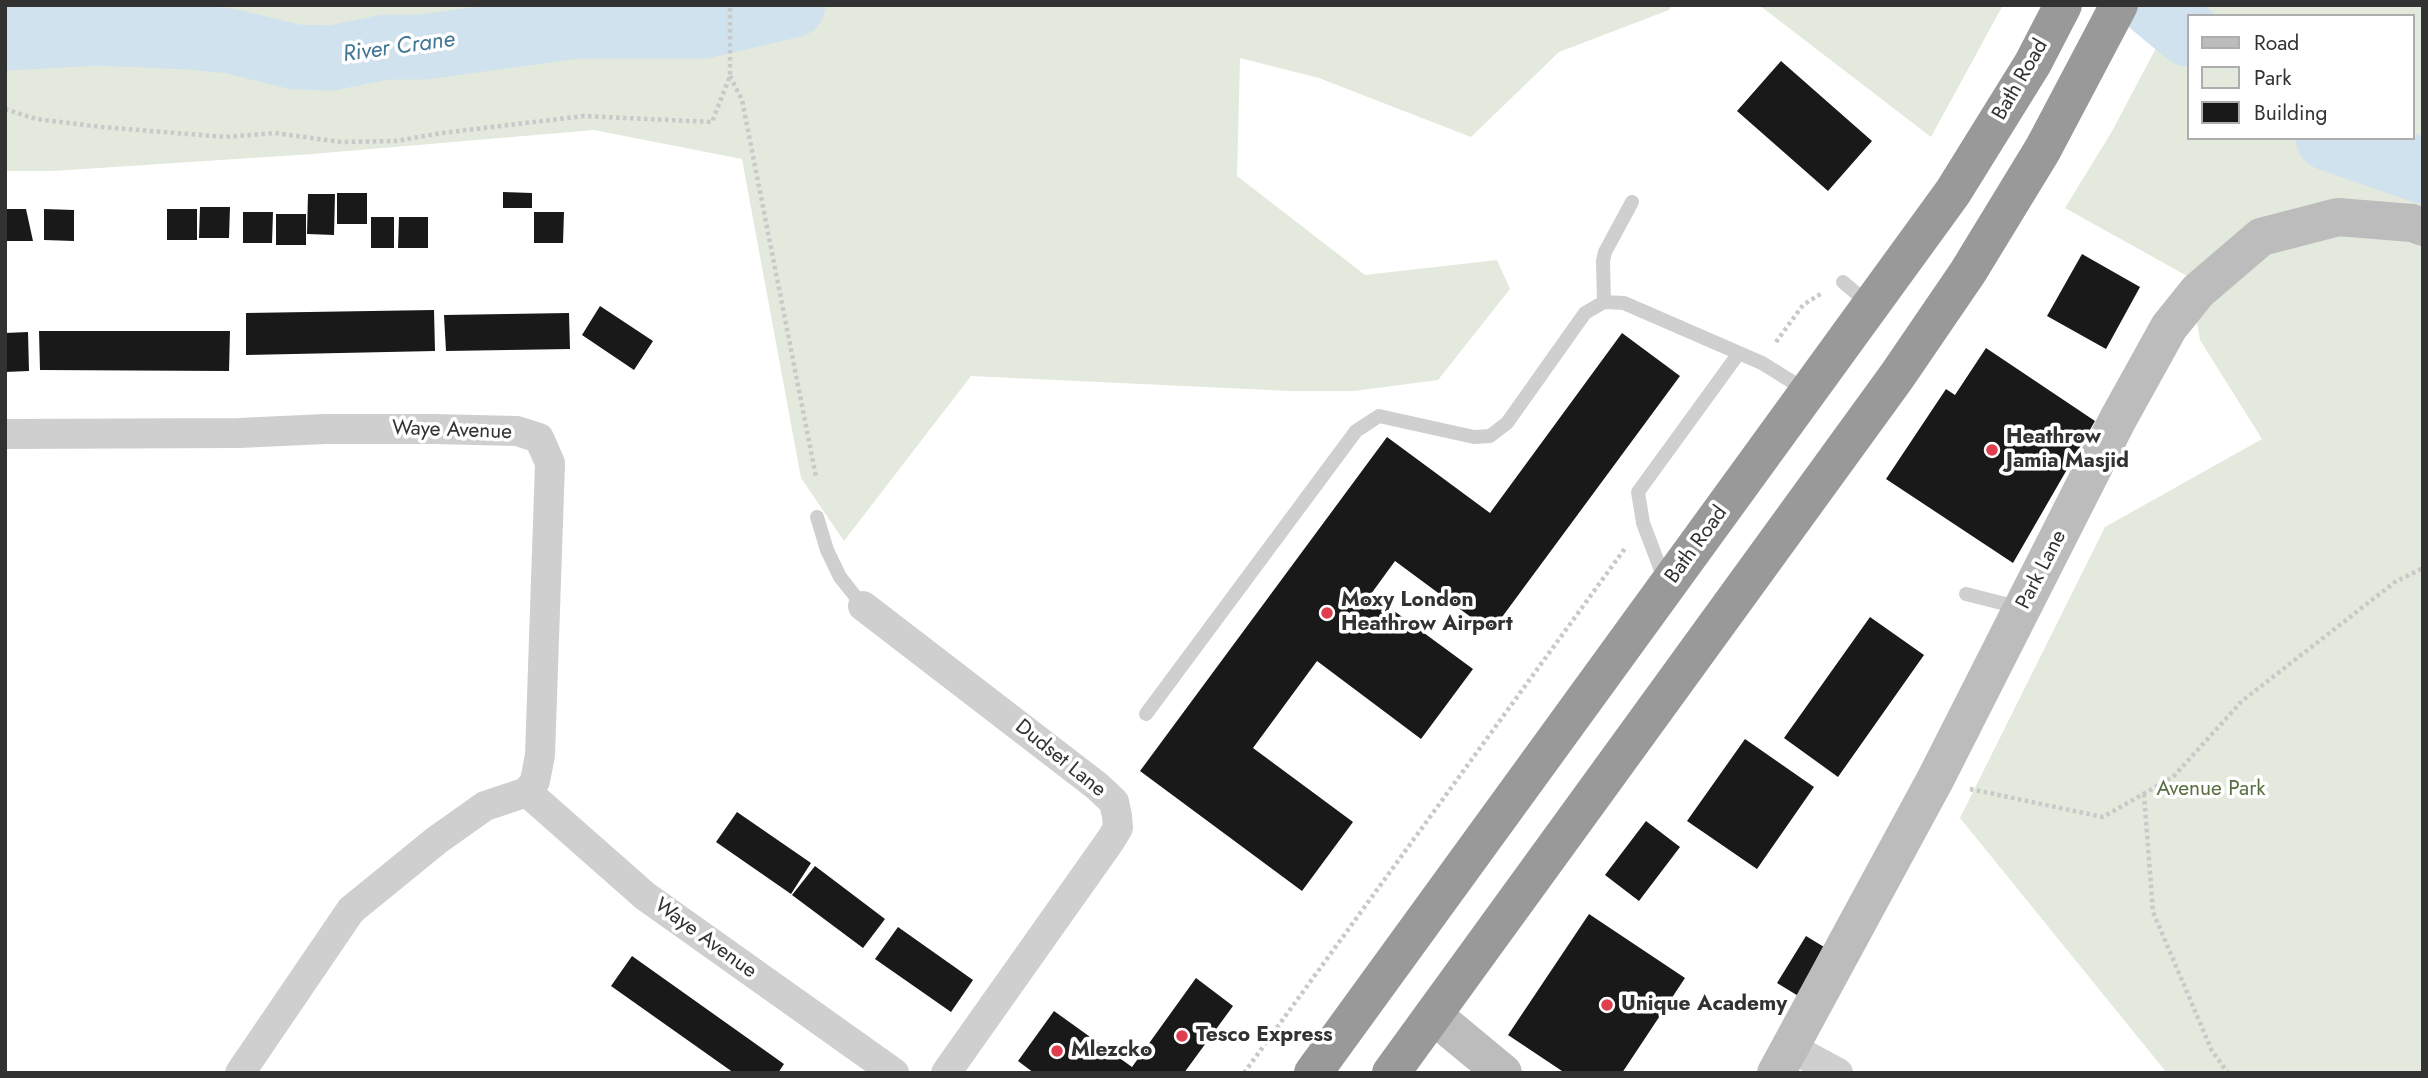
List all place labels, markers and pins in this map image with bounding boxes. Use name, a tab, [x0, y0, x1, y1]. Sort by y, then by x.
place label: Heathrow Jamia Masjid	[2006, 425, 2129, 475]
marker: Heathrow Jamia Masjid	[1984, 442, 2000, 458]
place label: Moxy London Heathrow Airport	[1341, 588, 1513, 638]
marker: Moxy London Heathrow Airport	[1319, 605, 1335, 621]
place label: Unique Academy	[1621, 992, 1787, 1018]
marker: Unique Academy	[1599, 997, 1615, 1013]
place label: Tesco Express	[1196, 1023, 1333, 1049]
marker: Tesco Express	[1174, 1028, 1190, 1044]
place label: Mlezcko	[1071, 1038, 1152, 1064]
marker: Mlezcko	[1049, 1043, 1065, 1059]

